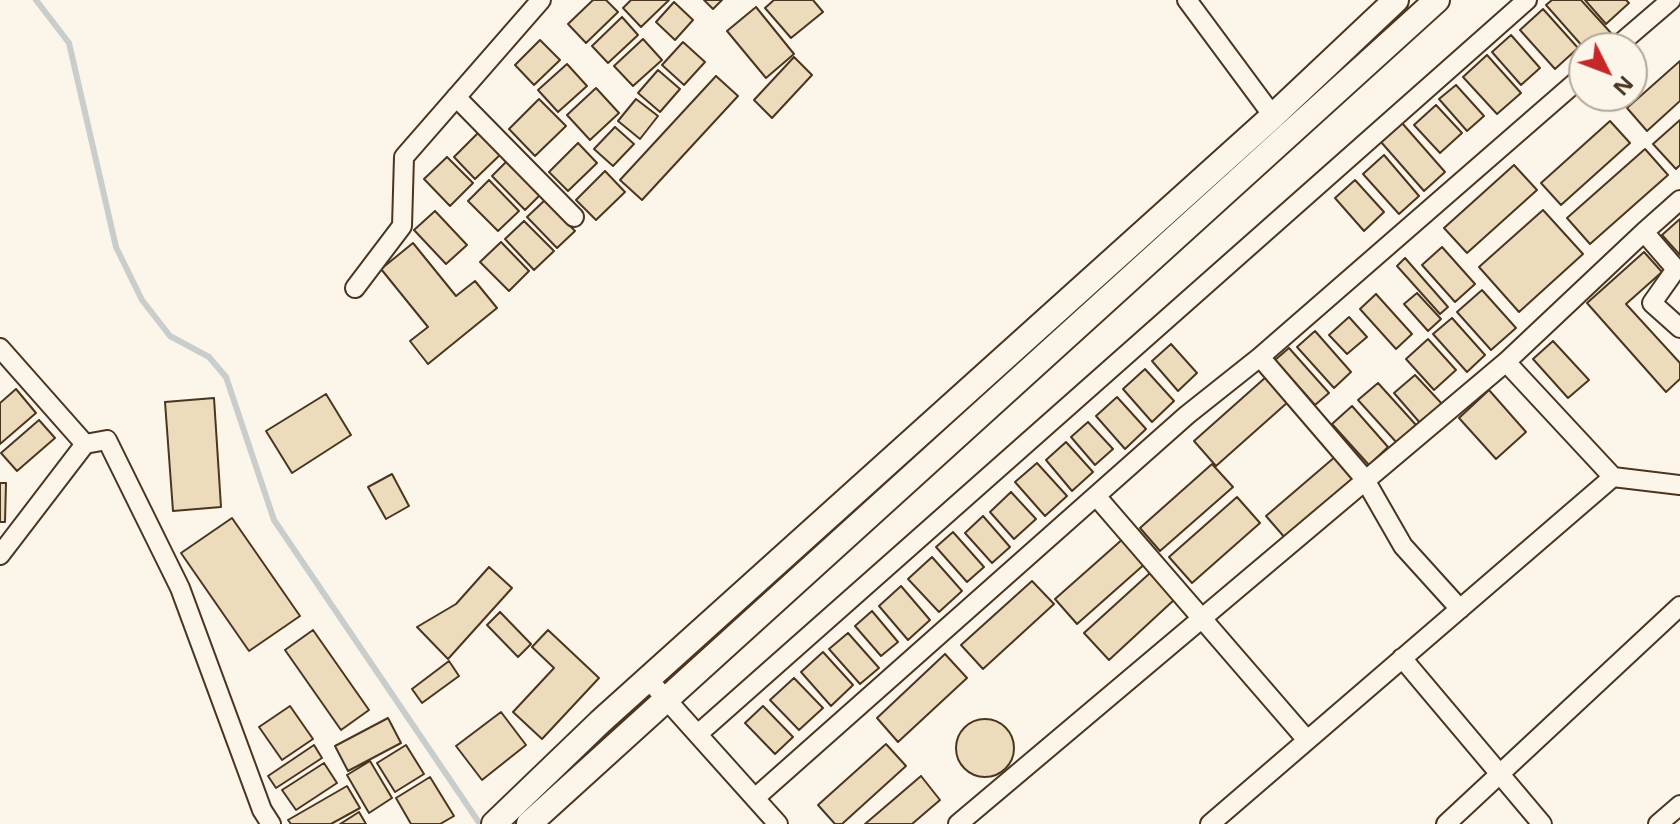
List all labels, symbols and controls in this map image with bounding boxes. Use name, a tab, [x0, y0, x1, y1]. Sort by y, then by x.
north arrow	[1568, 32, 1648, 112]
text: N	[1607, 70, 1641, 103]

